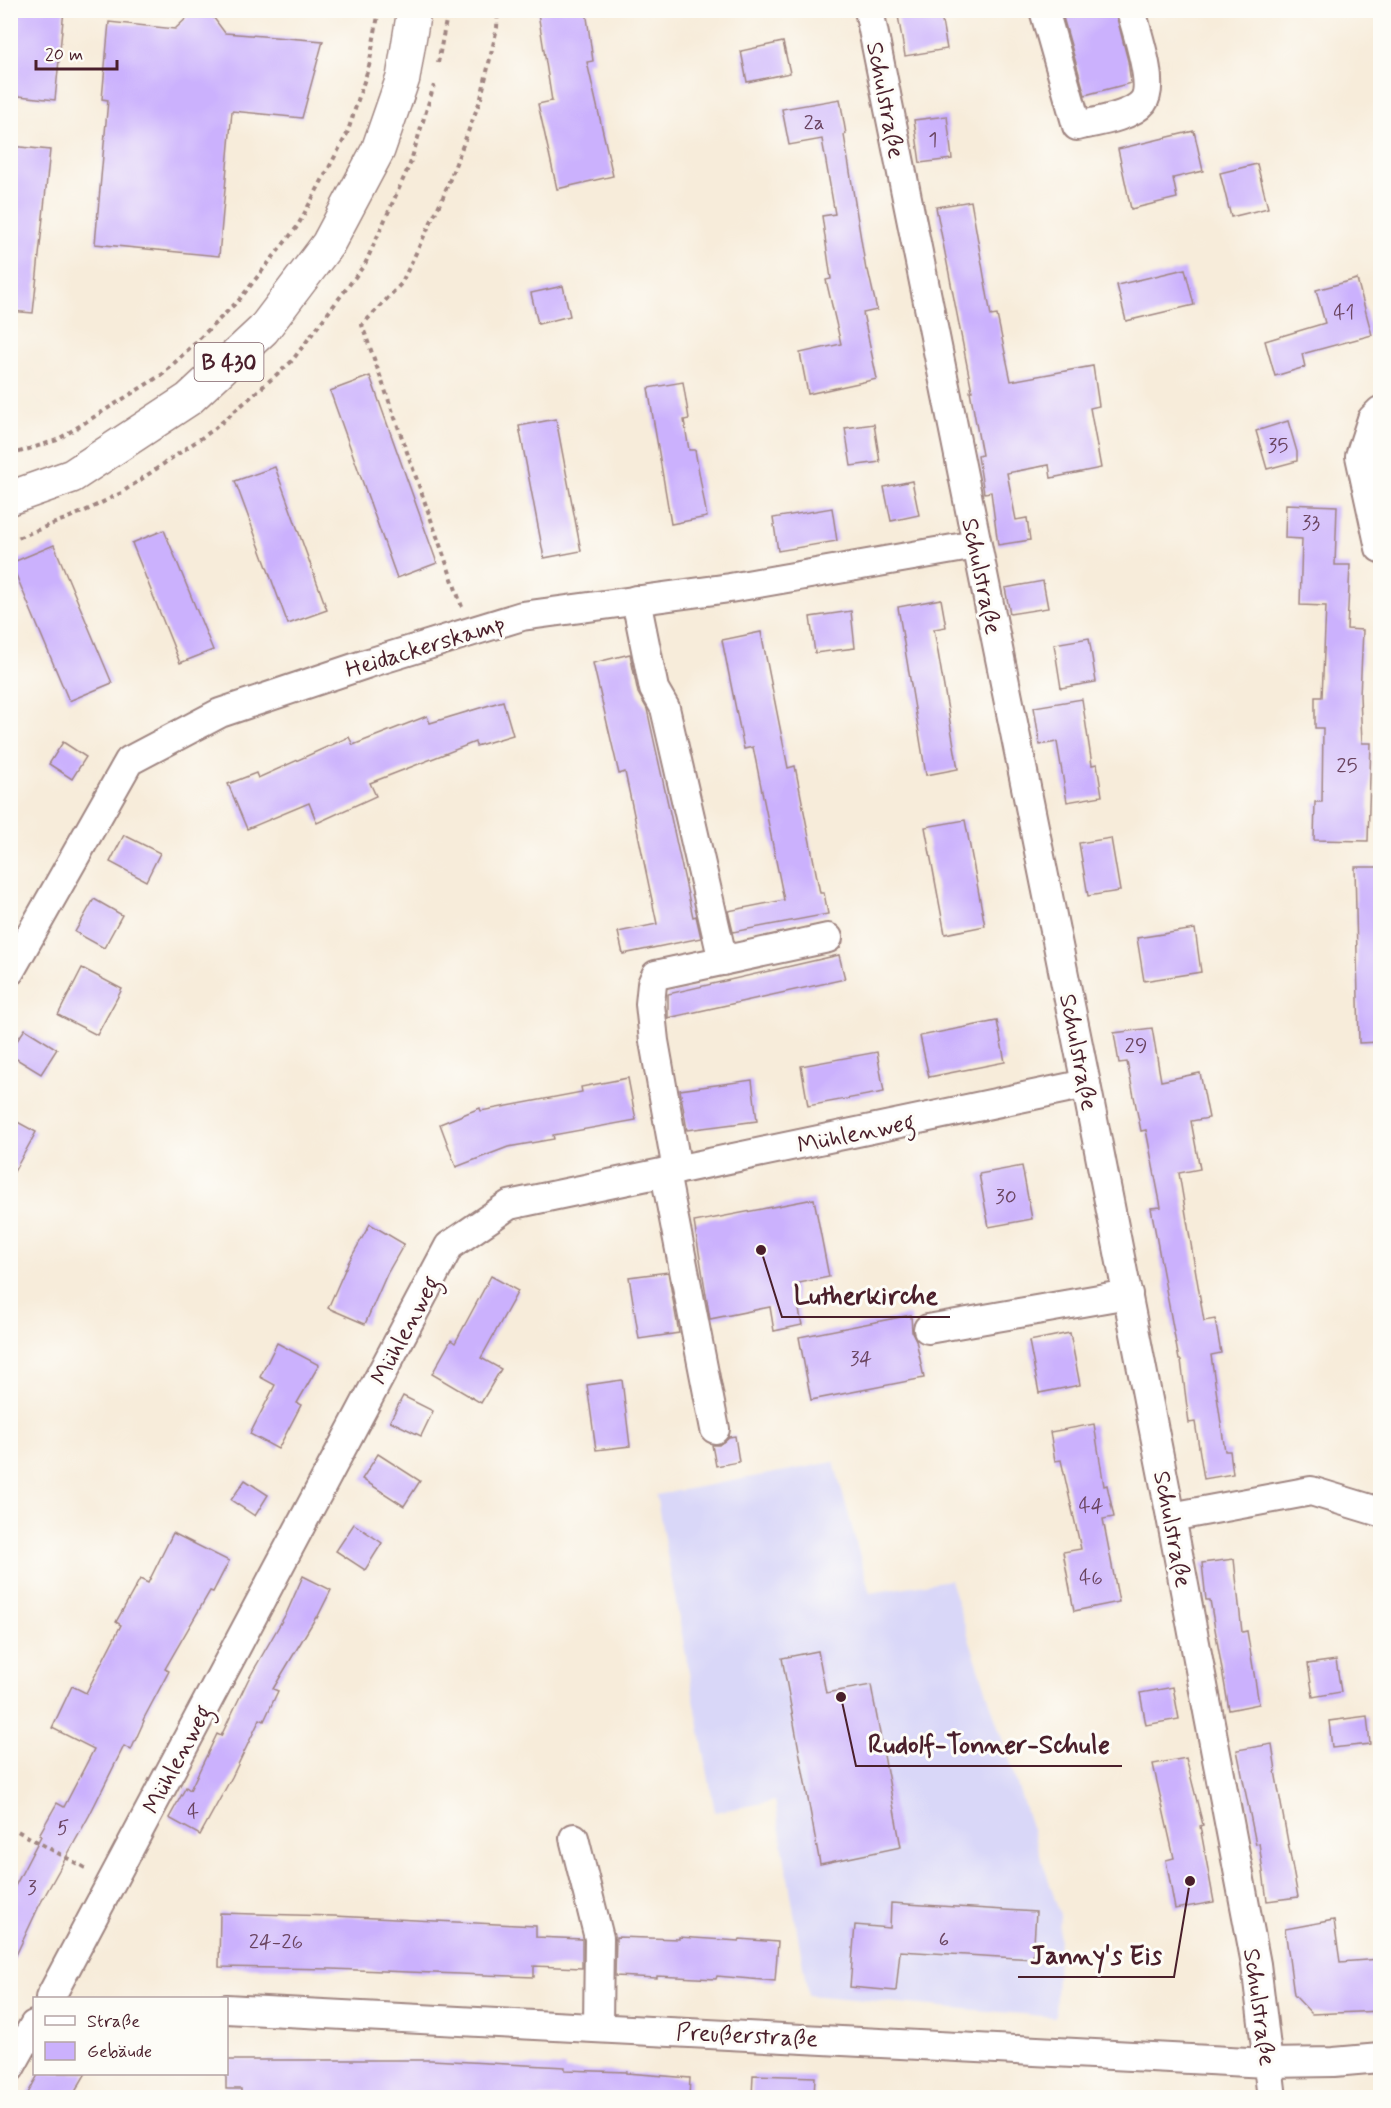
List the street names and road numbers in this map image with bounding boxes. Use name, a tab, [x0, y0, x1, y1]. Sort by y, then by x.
street label: Schulstraße	[858, 39, 911, 161]
road number: B 430	[194, 343, 264, 381]
street label: Schulstraße	[953, 515, 1008, 638]
street label: Heidackerskamp	[342, 608, 509, 686]
street label: Schulstraße	[1051, 991, 1104, 1113]
street label: Mühlenweg	[795, 1107, 919, 1165]
street label: Mühlenweg	[365, 1271, 451, 1392]
street label: Schulstraße	[1145, 1468, 1198, 1590]
street label: Mühlenweg	[137, 1700, 223, 1821]
street label: Schulstraße	[1235, 1947, 1282, 2068]
street label: Preußerstraße	[675, 2017, 819, 2056]

